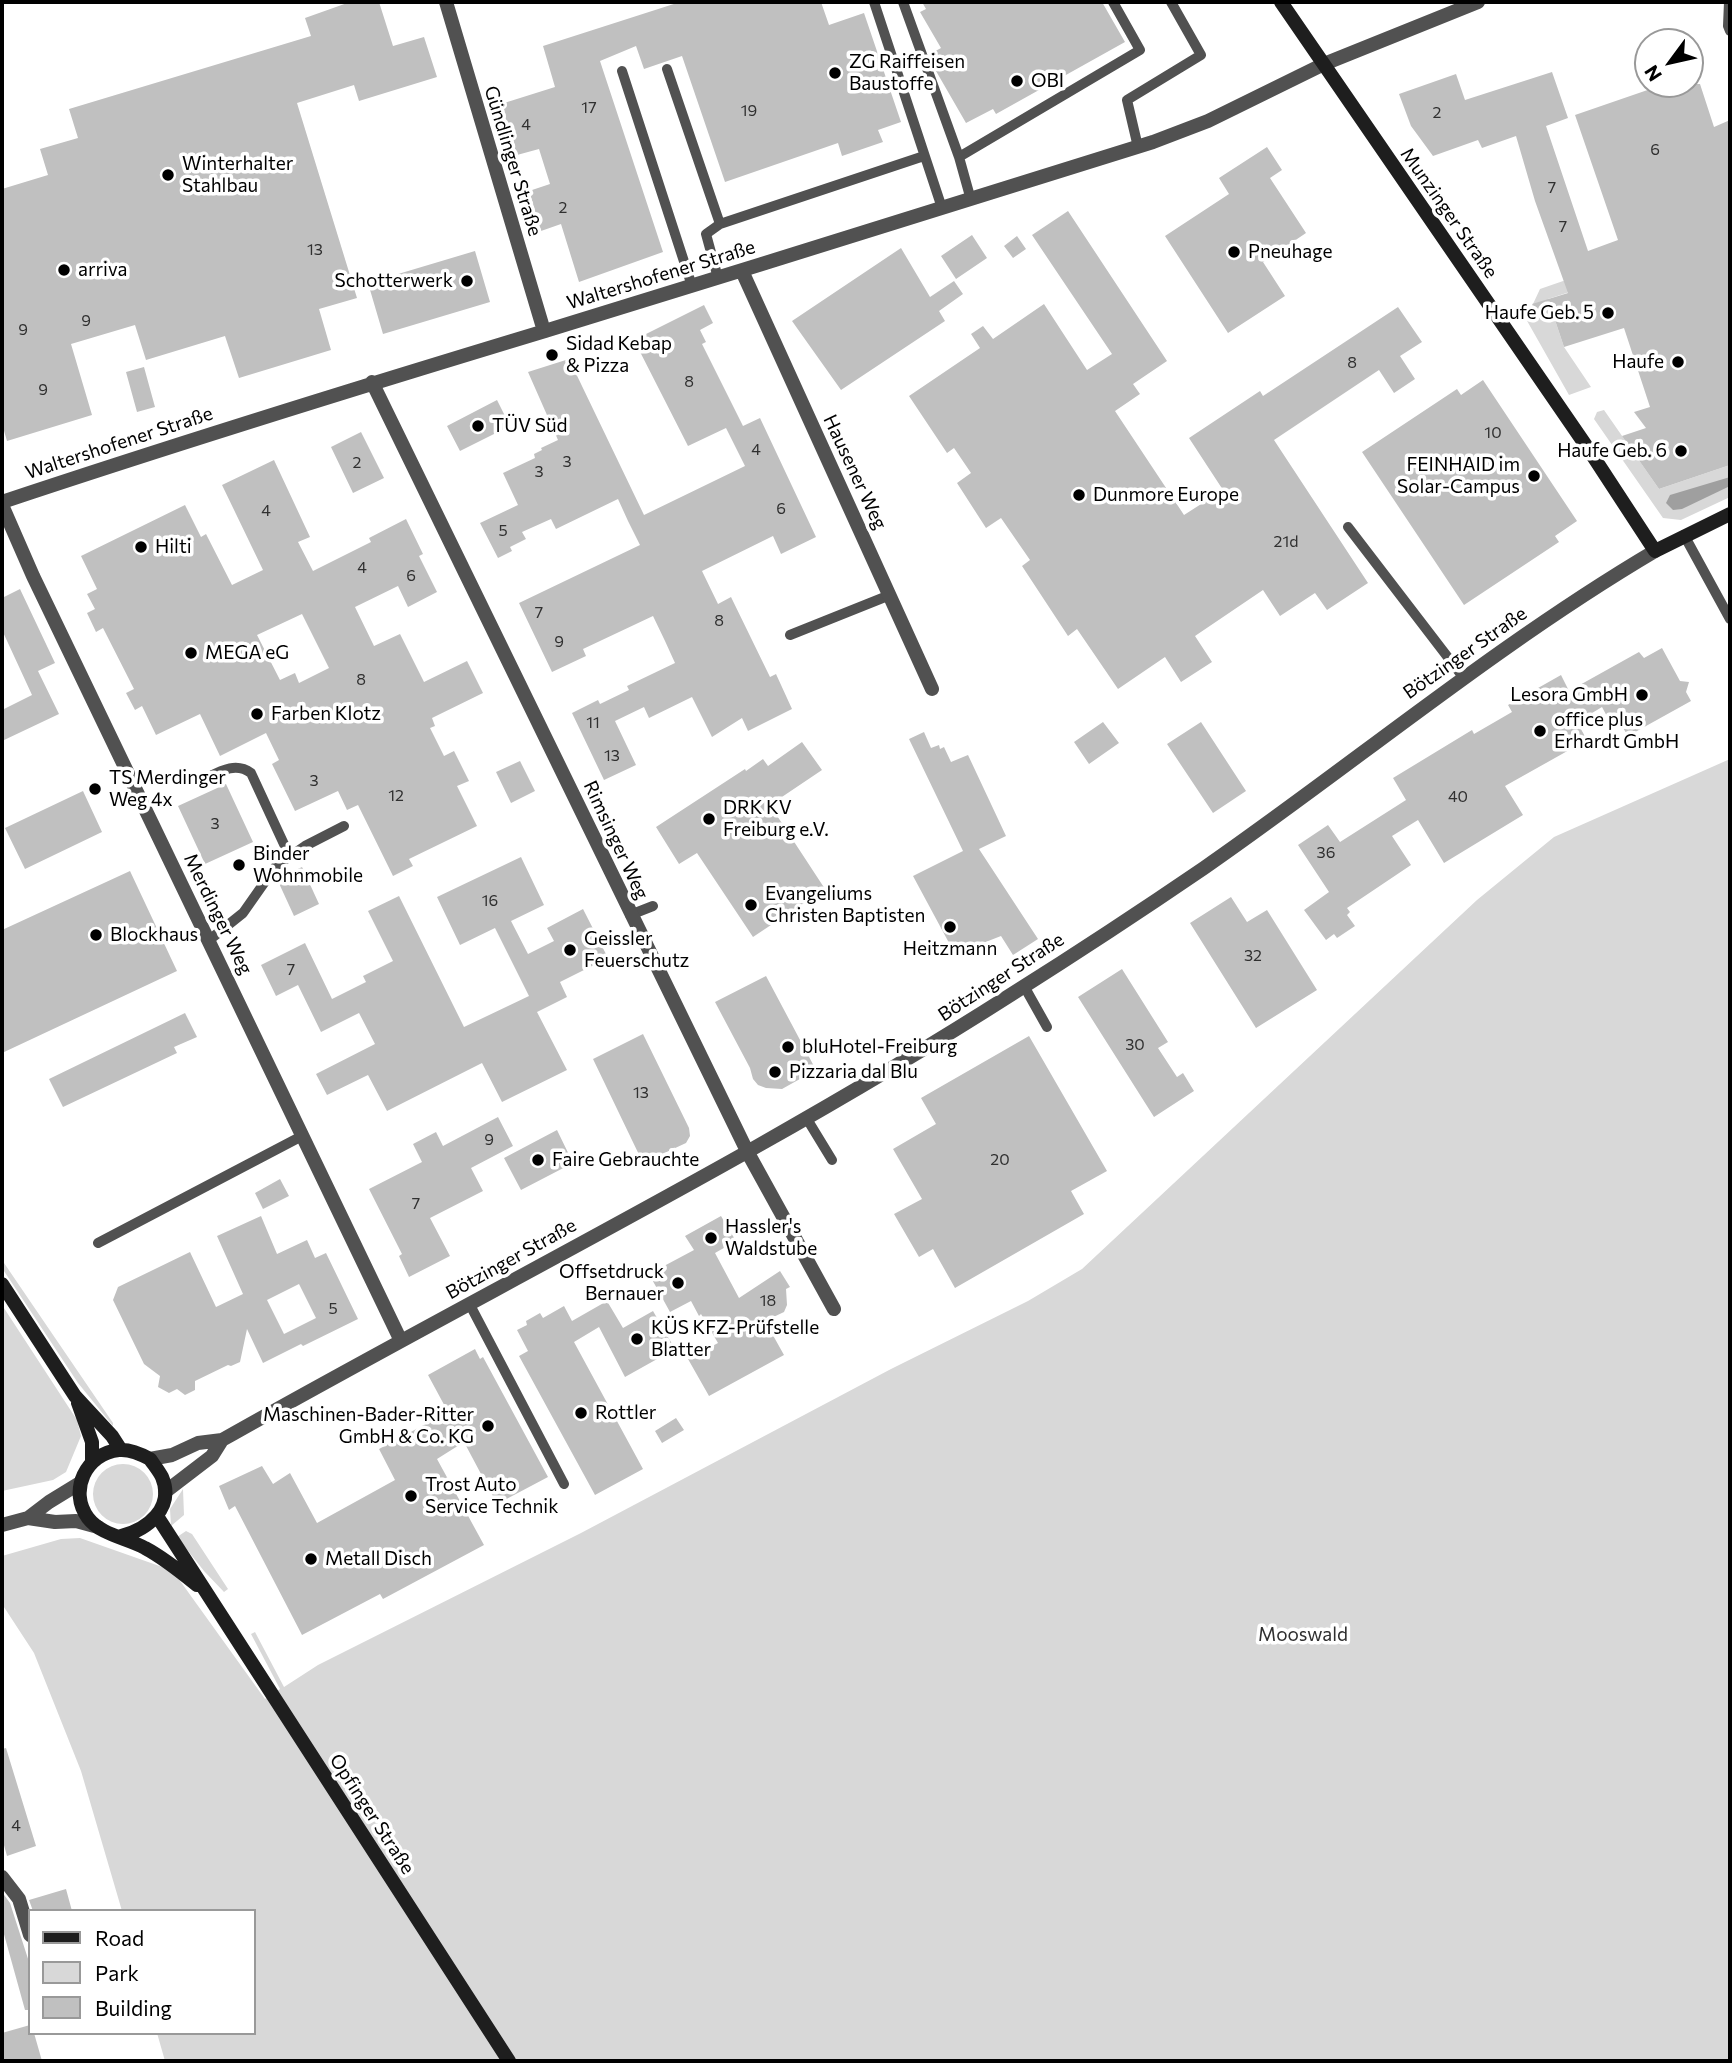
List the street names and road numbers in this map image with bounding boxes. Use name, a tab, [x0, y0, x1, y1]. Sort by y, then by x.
street label: Gündlinger Straße	[479, 83, 547, 239]
street label: Munzinger Straße	[1396, 143, 1502, 283]
street label: Waltershofener Straße	[564, 235, 758, 315]
street label: Waltershofener Straße	[22, 402, 216, 484]
street label: Hausener Weg	[818, 411, 892, 533]
street label: Bötzinger Straße	[1399, 602, 1531, 704]
street label: Rimsinger Weg	[579, 777, 653, 903]
street label: Merdinger Weg	[179, 850, 257, 978]
street label: Bötzinger Straße	[934, 928, 1068, 1026]
street label: Bötzinger Straße	[442, 1214, 580, 1304]
street label: Opfinger Straße	[325, 1750, 419, 1878]

